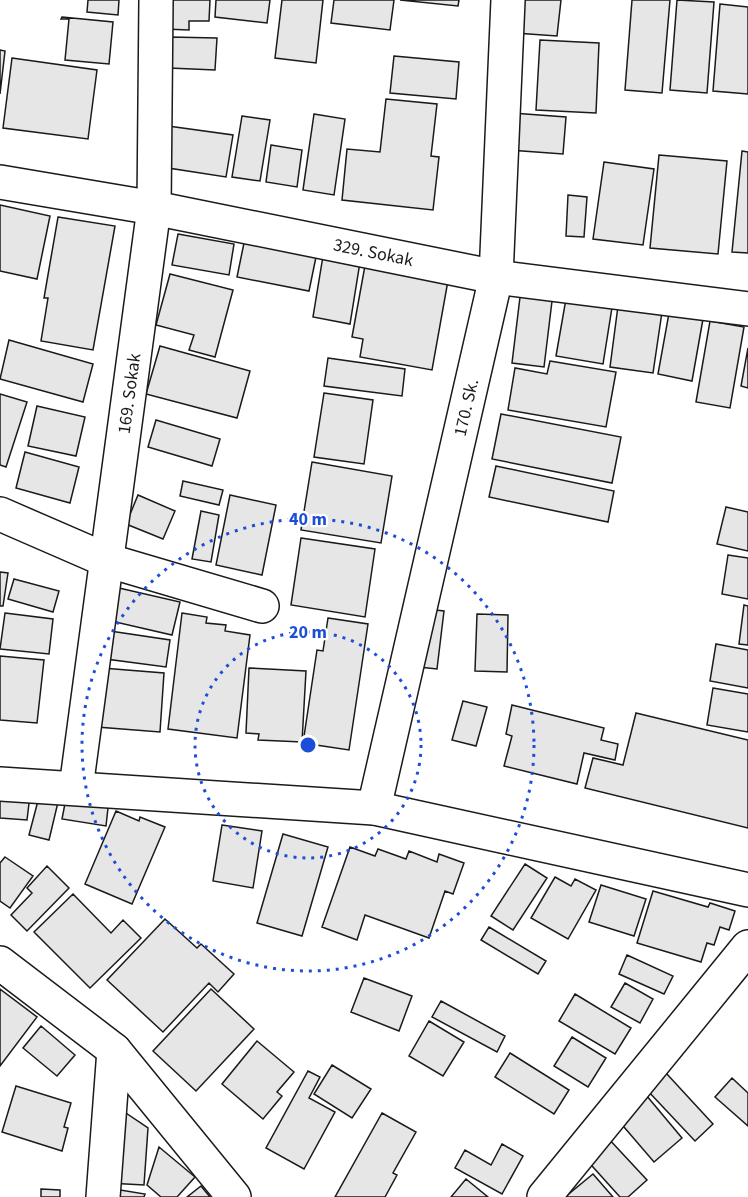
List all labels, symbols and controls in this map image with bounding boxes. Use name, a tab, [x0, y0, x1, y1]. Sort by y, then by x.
street label: 329. Sokak	[331, 232, 416, 273]
street label: 169. Sokak	[111, 352, 147, 435]
street label: 170. Sk.	[447, 376, 485, 439]
text: 40 m	[289, 507, 327, 532]
text: 20 m	[289, 620, 327, 645]
centre of rings	[298, 735, 318, 755]

